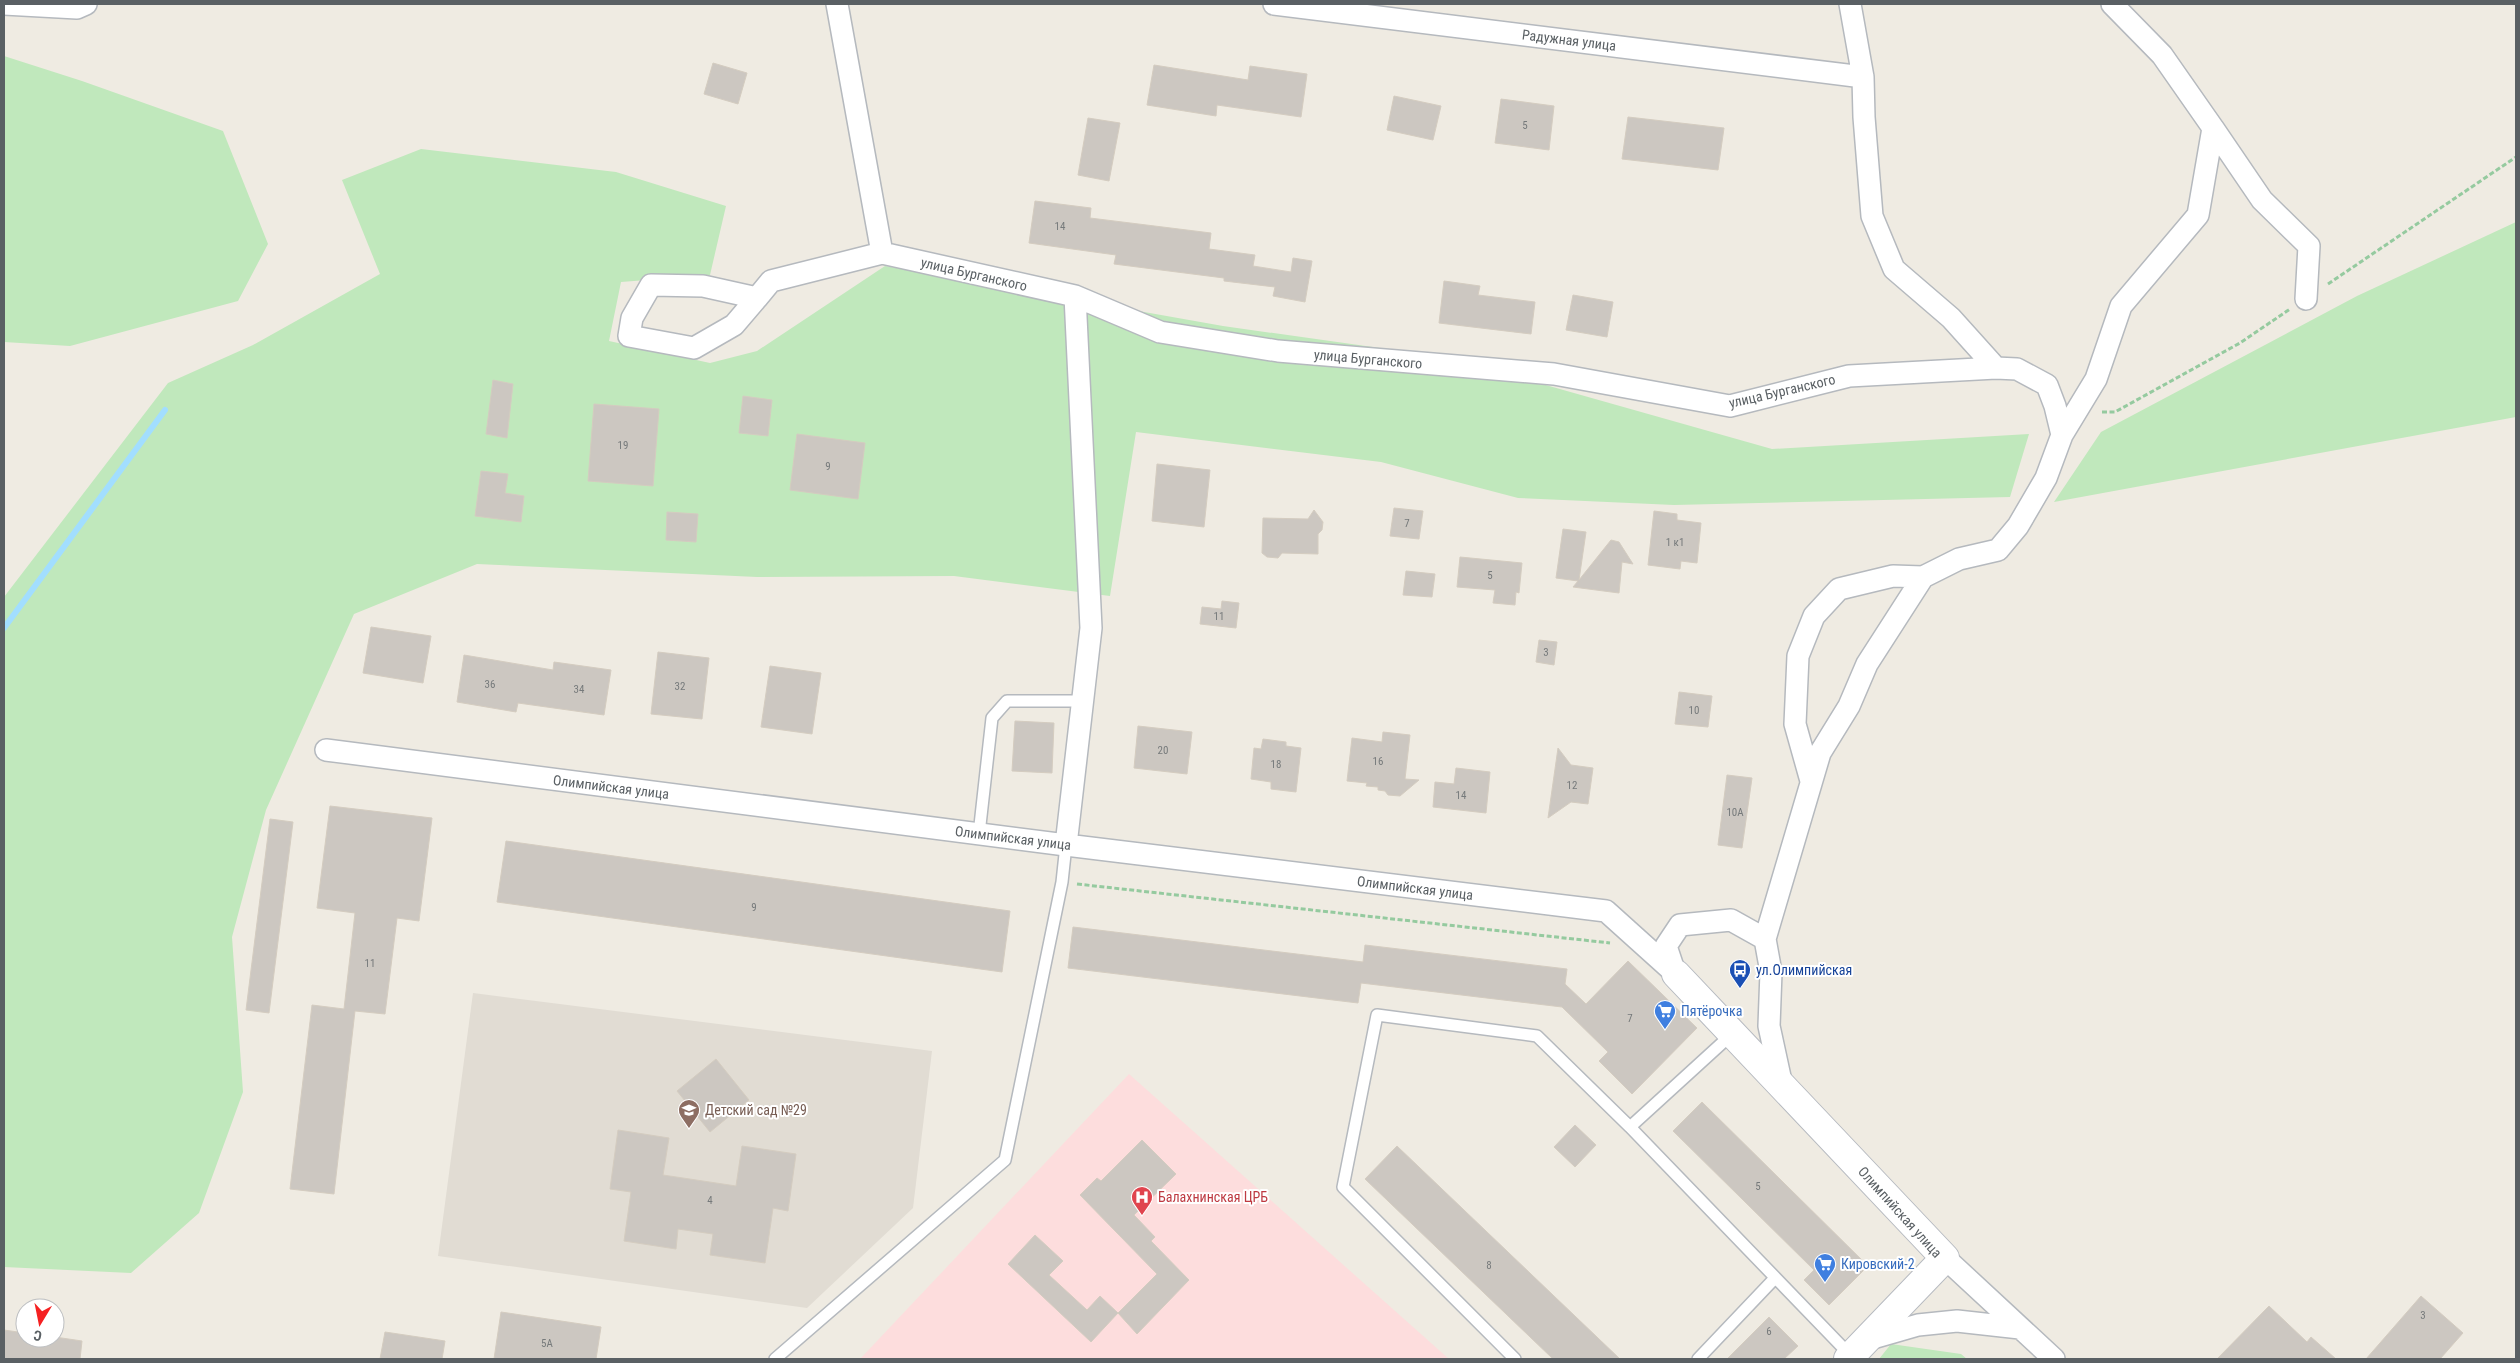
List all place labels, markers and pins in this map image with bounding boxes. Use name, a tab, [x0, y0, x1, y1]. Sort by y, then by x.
bus stop icon: ул.Олимпийская	[1728, 958, 1752, 989]
place label: ул.Олимпийская	[1756, 962, 1852, 978]
supermarket icon: Пятёрочка	[1653, 999, 1677, 1030]
place label: Пятёрочка	[1681, 1003, 1743, 1019]
school or university icon: Детский сад №29	[677, 1098, 701, 1129]
place label: Детский сад №29	[705, 1102, 807, 1118]
hospital icon: Балахнинская ЦРБ	[1130, 1185, 1154, 1216]
place label: Балахнинская ЦРБ	[1158, 1189, 1268, 1205]
supermarket icon: Кировский-2	[1813, 1252, 1837, 1283]
place label: Кировский-2	[1841, 1256, 1915, 1272]

